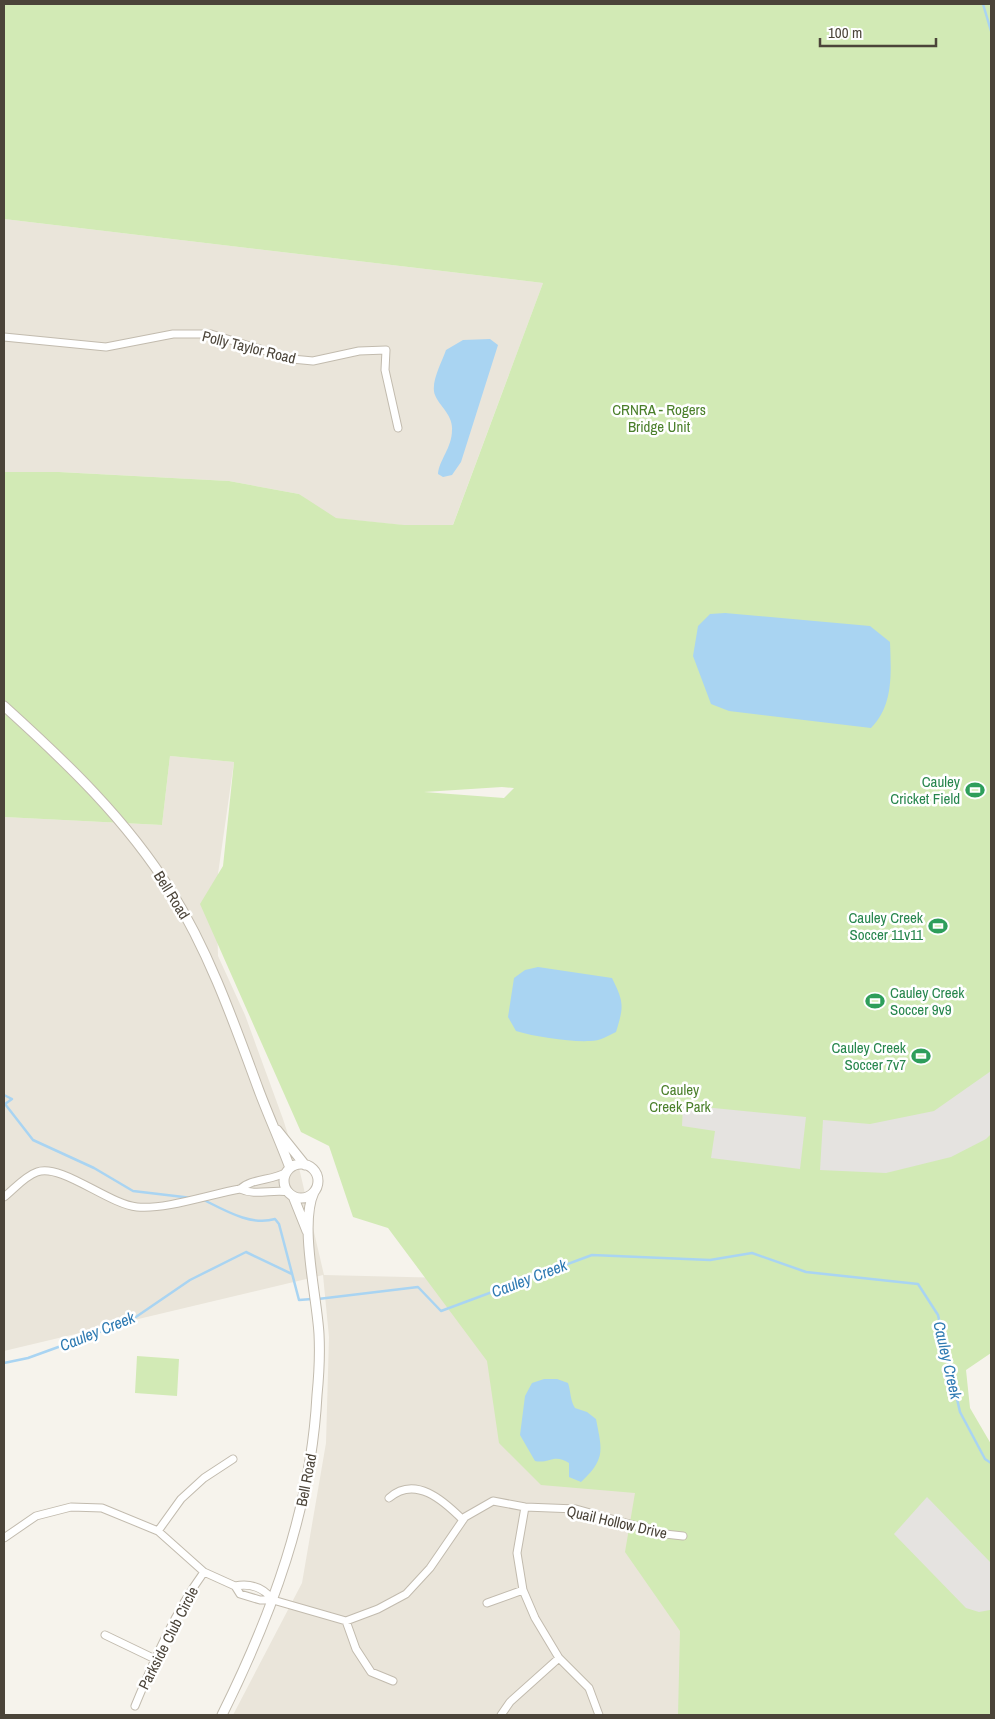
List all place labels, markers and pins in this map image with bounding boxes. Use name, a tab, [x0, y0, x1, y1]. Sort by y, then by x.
place label: Cauley Cricket Field	[890, 771, 961, 809]
sports icon: Cauley Cricket Field	[964, 779, 986, 801]
place label: Cauley Creek Soccer 11v11	[848, 907, 924, 945]
sports icon: Cauley Creek Soccer 11v11	[927, 915, 949, 937]
place label: Cauley Creek Soccer 9v9	[890, 982, 965, 1020]
sports icon: Cauley Creek Soccer 9v9	[864, 990, 886, 1012]
place label: Cauley Creek Soccer 7v7	[831, 1037, 907, 1075]
sports icon: Cauley Creek Soccer 7v7	[910, 1045, 932, 1067]

